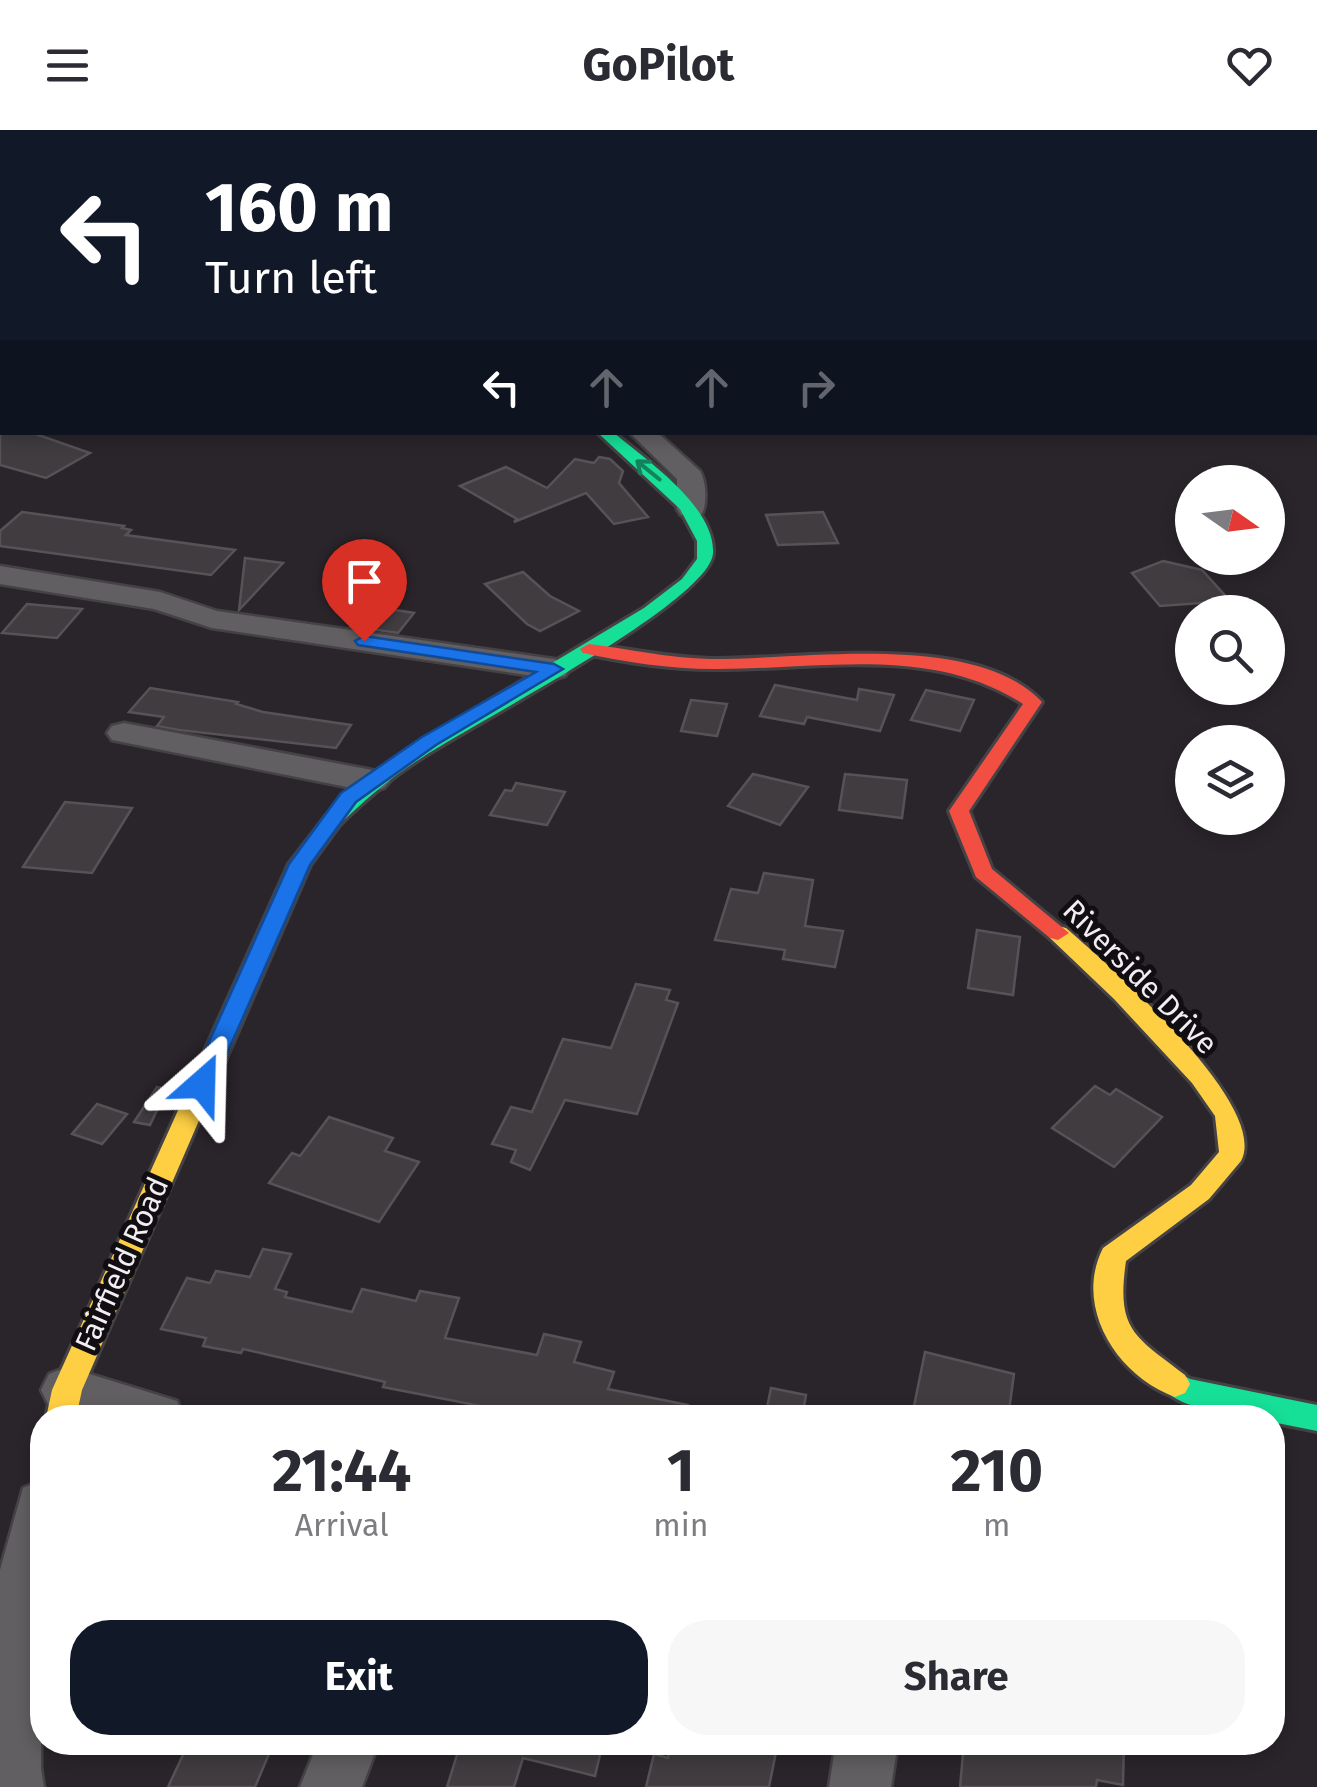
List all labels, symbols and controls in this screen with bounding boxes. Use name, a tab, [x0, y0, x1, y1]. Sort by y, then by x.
icon: menu	[40, 38, 95, 93]
text: GoPilot	[583, 38, 734, 92]
icon: heart	[1222, 38, 1277, 93]
text: 160 m	[205, 166, 394, 250]
icon: left	[40, 170, 170, 300]
text: Turn left	[205, 251, 377, 305]
icon: left	[474, 360, 529, 415]
icon: ahead	[579, 360, 634, 415]
icon: ahead	[684, 360, 739, 415]
icon: right	[789, 360, 844, 415]
one-way arrow	[636, 459, 662, 481]
north arrow	[1175, 465, 1285, 575]
map controls	[1175, 465, 1285, 835]
pin	[322, 539, 407, 642]
icon: arrive	[337, 554, 392, 609]
button: search	[1175, 595, 1285, 705]
button: layers	[1175, 725, 1285, 835]
street label: Riverside Drive	[1055, 892, 1225, 1062]
position arrow	[150, 1032, 254, 1136]
street label: Fairfield Road	[68, 1171, 176, 1357]
text: 21:44	[272, 1435, 411, 1507]
text: 1	[667, 1435, 695, 1507]
text: 210	[950, 1435, 1043, 1507]
text: Arrival	[295, 1506, 389, 1544]
text: min	[653, 1506, 709, 1544]
text: m	[983, 1506, 1010, 1544]
button: Exit	[70, 1620, 648, 1735]
button: Share	[668, 1620, 1245, 1735]

